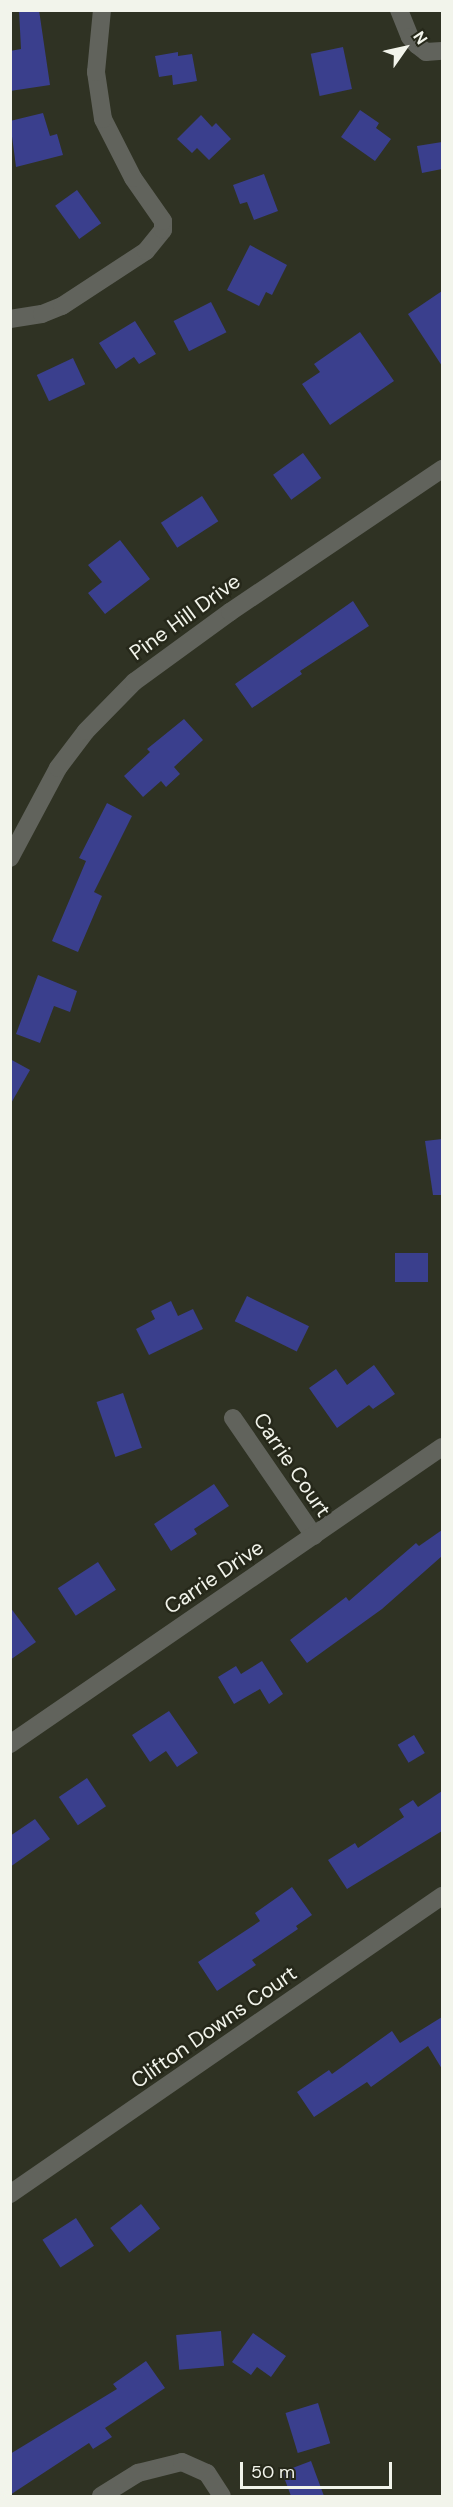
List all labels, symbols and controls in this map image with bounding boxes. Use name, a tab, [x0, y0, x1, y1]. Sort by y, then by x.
north arrow	[375, 18, 435, 78]
text: N	[408, 27, 432, 48]
street label: Pine Hill Drive	[125, 568, 245, 666]
street label: Carrie Court	[248, 1408, 336, 1522]
street label: Carrie Drive	[160, 1535, 268, 1619]
street label: Clifton Downs Court	[126, 1960, 302, 2094]
scale bar	[243, 2450, 394, 2488]
text: 50 m	[251, 2460, 295, 2484]

